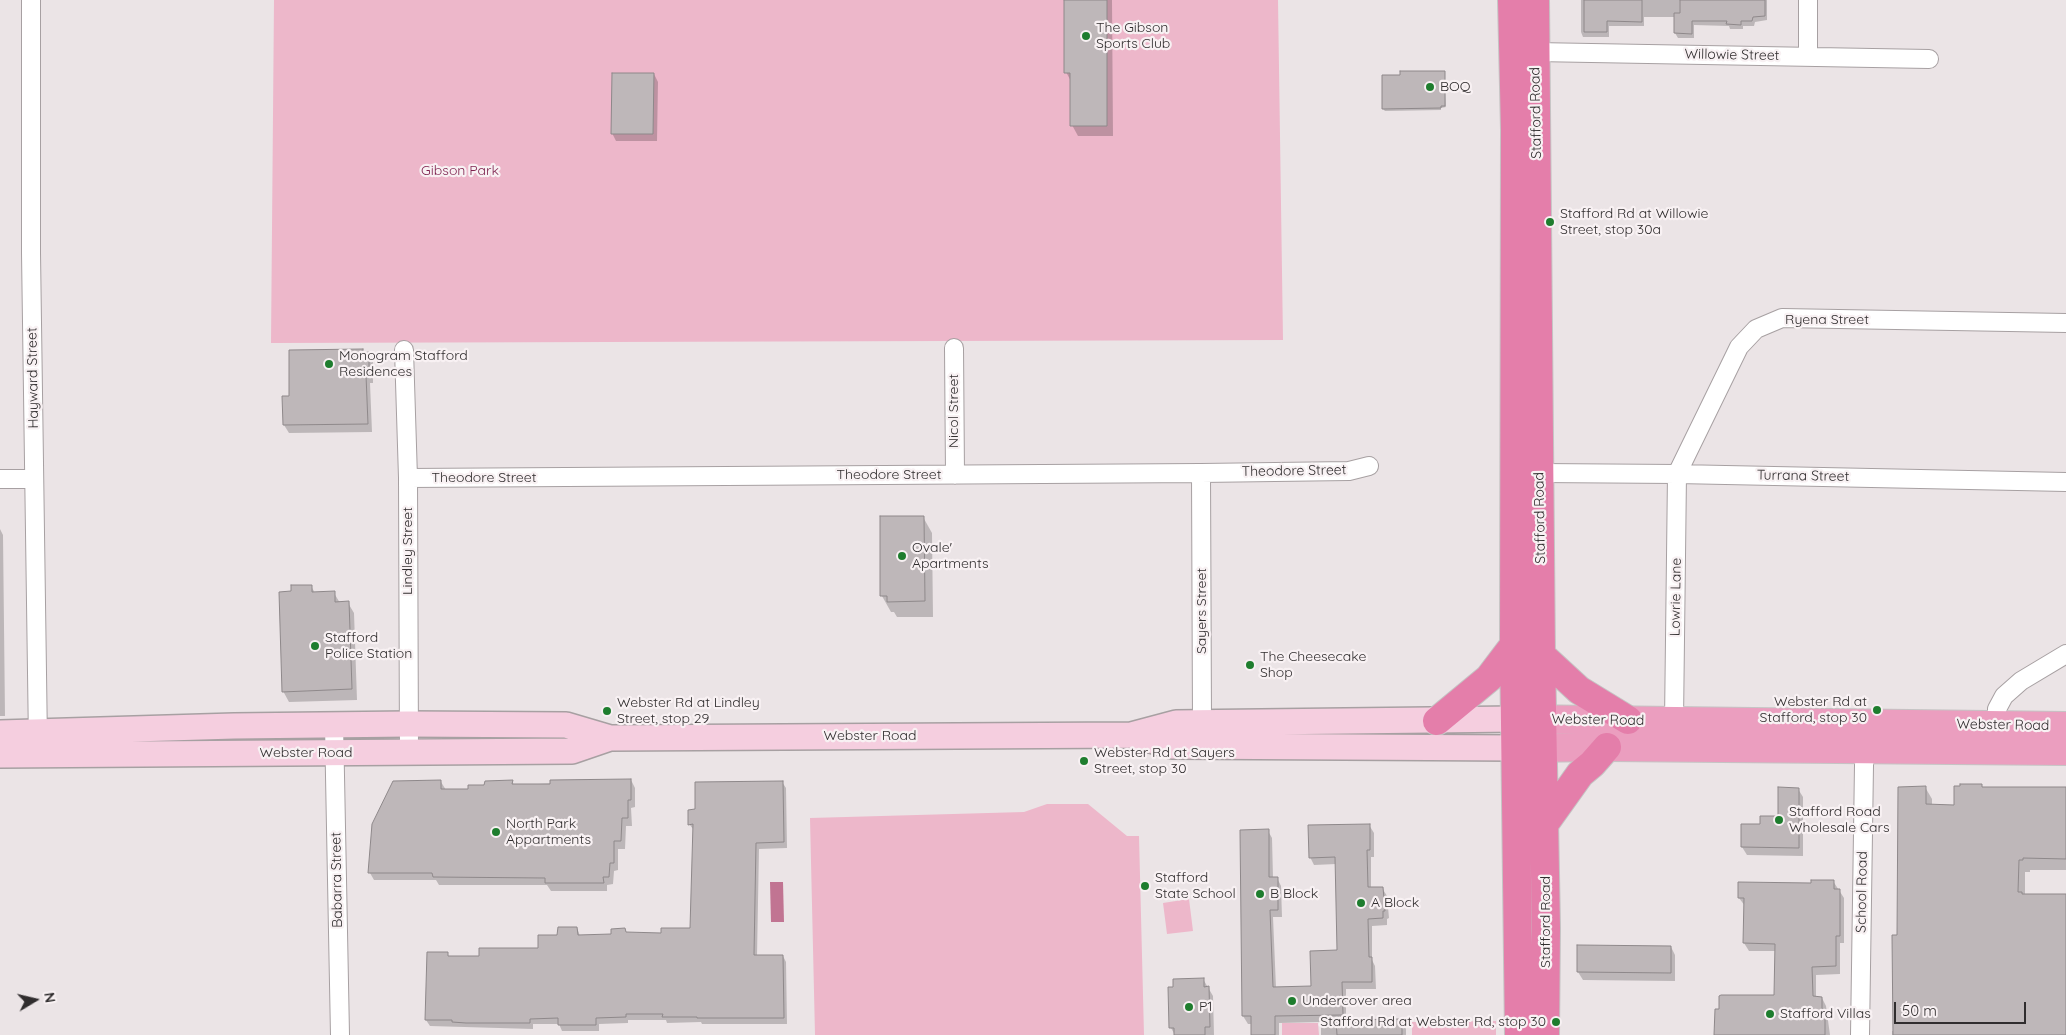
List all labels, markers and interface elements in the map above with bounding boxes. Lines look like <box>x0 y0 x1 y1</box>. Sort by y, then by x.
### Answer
place label: The Gibson Sports Club <box>1096 20 1170 52</box>
marker: The Gibson Sports Club <box>1080 30 1092 42</box>
street label: Willowie Street <box>1684 46 1780 64</box>
street label: Stafford Road <box>1527 67 1545 159</box>
place label: BOQ <box>1440 79 1471 95</box>
marker: BOQ <box>1424 81 1436 93</box>
park label: Gibson Park <box>421 163 499 179</box>
place label: Stafford Rd at Willowie Street, stop 30a <box>1560 206 1708 238</box>
marker: Stafford Rd at Willowie Street, stop 30a <box>1544 216 1556 228</box>
street label: Ryena Street <box>1785 312 1869 328</box>
street label: Hayward Street <box>24 327 42 429</box>
place label: Monogram Stafford Residences <box>339 348 468 381</box>
marker: Monogram Stafford Residences <box>323 358 335 370</box>
street label: Nicol Street <box>946 374 962 448</box>
street label: Theodore Street <box>1241 462 1347 480</box>
street label: Theodore Street <box>837 467 941 483</box>
street label: Turrana Street <box>1757 467 1849 485</box>
street label: Theodore Street <box>432 470 536 486</box>
street label: Stafford Road <box>1531 472 1549 564</box>
street label: Lindley Street <box>400 507 416 595</box>
place label: Ovale' Apartments <box>912 540 989 572</box>
marker: Ovale' Apartments <box>896 550 908 562</box>
street label: Lowrie Lane <box>1667 558 1685 636</box>
street label: Sayers Street <box>1194 568 1210 654</box>
place label: Stafford Police Station <box>325 630 412 662</box>
marker: Stafford Police Station <box>309 640 321 652</box>
place label: The Cheesecake Shop <box>1260 649 1366 682</box>
marker: The Cheesecake Shop <box>1244 659 1256 671</box>
place label: Webster Rd at Stafford, stop 30 <box>1760 694 1867 726</box>
place label: Webster Rd at Lindley Street, stop 29 <box>617 695 760 728</box>
marker: Webster Rd at Stafford, stop 30 <box>1871 704 1883 716</box>
marker: Webster Rd at Lindley Street, stop 29 <box>601 705 613 717</box>
street label: Webster Road <box>1551 711 1645 729</box>
street label: Webster Road <box>1956 716 2050 734</box>
street label: Webster Road <box>824 728 916 744</box>
street label: Webster Road <box>260 745 352 761</box>
place label: Webster Rd at Sayers Street, stop 30 <box>1094 745 1235 778</box>
marker: Webster Rd at Sayers Street, stop 30 <box>1078 755 1090 767</box>
place label: Stafford Road Wholesale Cars <box>1789 804 1889 836</box>
marker: Stafford Road Wholesale Cars <box>1773 814 1785 826</box>
place label: North Park Appartments <box>506 816 591 849</box>
marker: North Park Appartments <box>490 826 502 838</box>
street label: Babarra Street <box>328 832 346 928</box>
street label: School Road <box>1853 851 1871 933</box>
place label: Stafford State School <box>1155 870 1236 902</box>
street label: Stafford Road <box>1538 876 1554 968</box>
marker: Stafford State School <box>1139 880 1151 892</box>
place label: B Block <box>1270 886 1318 902</box>
marker: B Block <box>1254 888 1266 900</box>
place label: A Block <box>1371 895 1419 911</box>
marker: A Block <box>1355 897 1367 909</box>
north arrow <box>10 975 60 1025</box>
text: N <box>40 991 60 1004</box>
scale bar <box>1896 992 2028 1024</box>
place label: Undercover area <box>1302 993 1412 1009</box>
marker: Undercover area <box>1286 995 1298 1007</box>
place label: P1 <box>1199 999 1213 1015</box>
marker: P1 <box>1183 1001 1195 1013</box>
text: 50 m <box>1902 1001 1937 1020</box>
place label: Stafford Villas <box>1780 1006 1871 1022</box>
marker: Stafford Villas <box>1764 1008 1776 1020</box>
place label: Stafford Rd at Webster Rd, stop 30 <box>1320 1014 1546 1030</box>
marker: Stafford Rd at Webster Rd, stop 30 <box>1550 1016 1562 1028</box>

